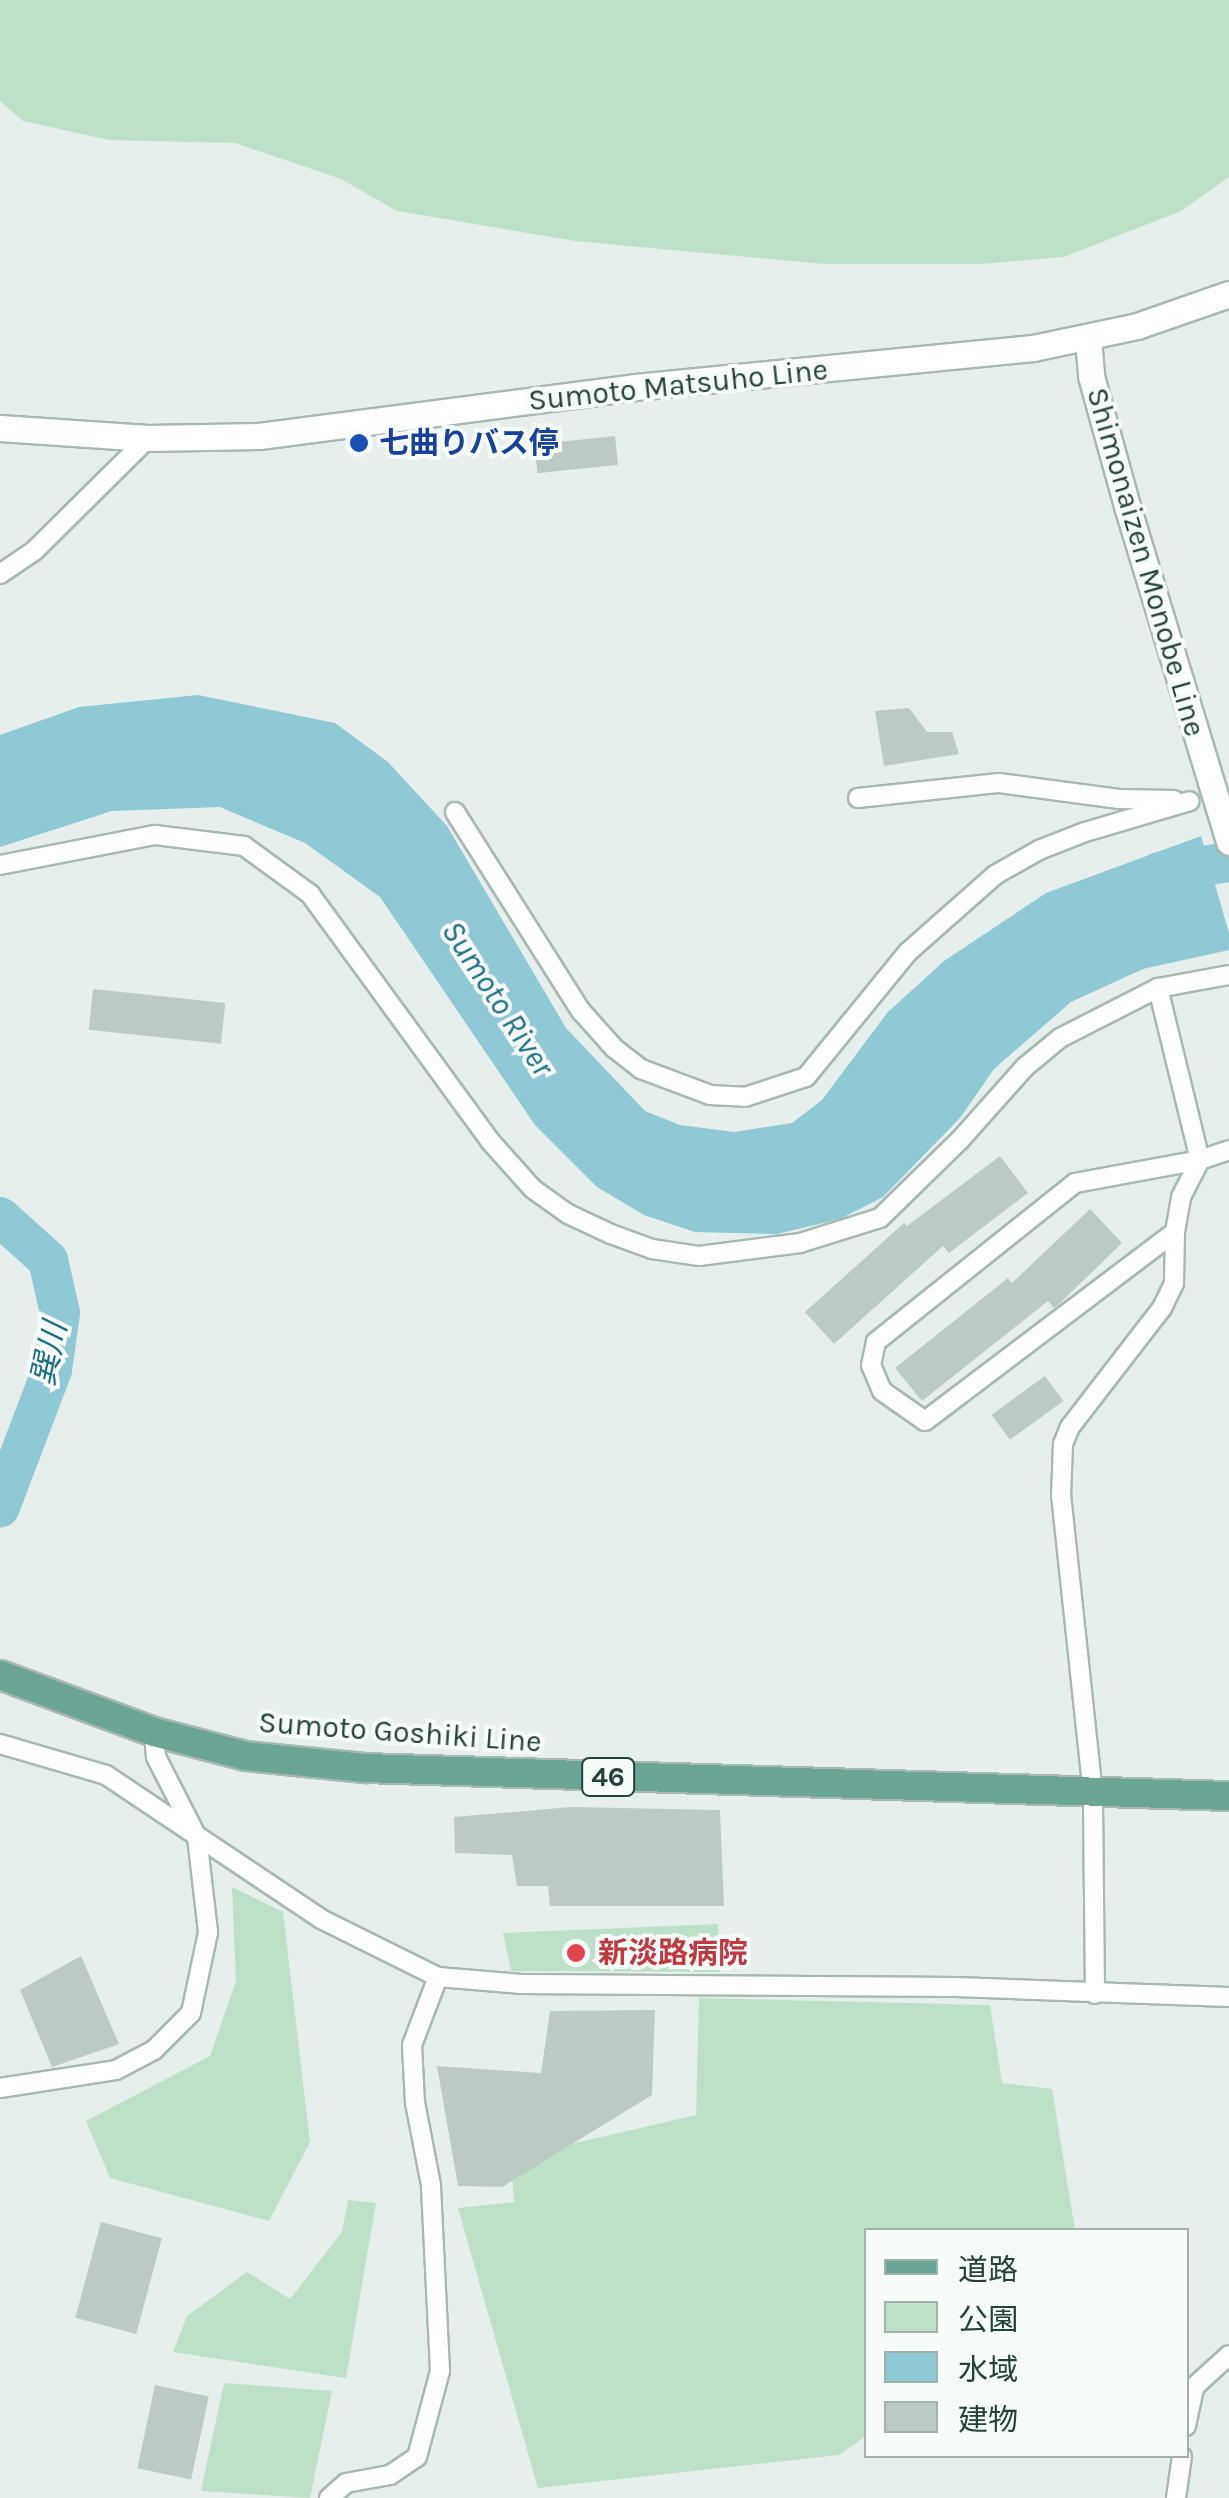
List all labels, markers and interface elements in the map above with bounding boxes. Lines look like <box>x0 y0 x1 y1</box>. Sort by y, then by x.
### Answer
street label: Sumoto Matsuho Line <box>527 351 829 419</box>
street label: Shimonaizen Monobe Line <box>1079 383 1213 741</box>
place label: 七曲りバス停 <box>379 425 559 461</box>
marker: 七曲りバス停 <box>348 432 370 454</box>
water label: Sumoto River <box>433 914 561 1084</box>
water label: 巽川 <box>25 1319 75 1389</box>
street label: Sumoto Goshiki Line <box>257 1704 543 1760</box>
road number: 46 <box>580 1754 636 1800</box>
place label: 新淡路病院 <box>598 1935 748 1971</box>
marker: 新淡路病院 <box>563 1940 589 1966</box>
legend <box>864 2228 1189 2458</box>
text: 道路 <box>958 2252 1018 2288</box>
text: 公園 <box>958 2302 1018 2338</box>
text: 水域 <box>958 2352 1018 2388</box>
text: 建物 <box>958 2402 1018 2438</box>

